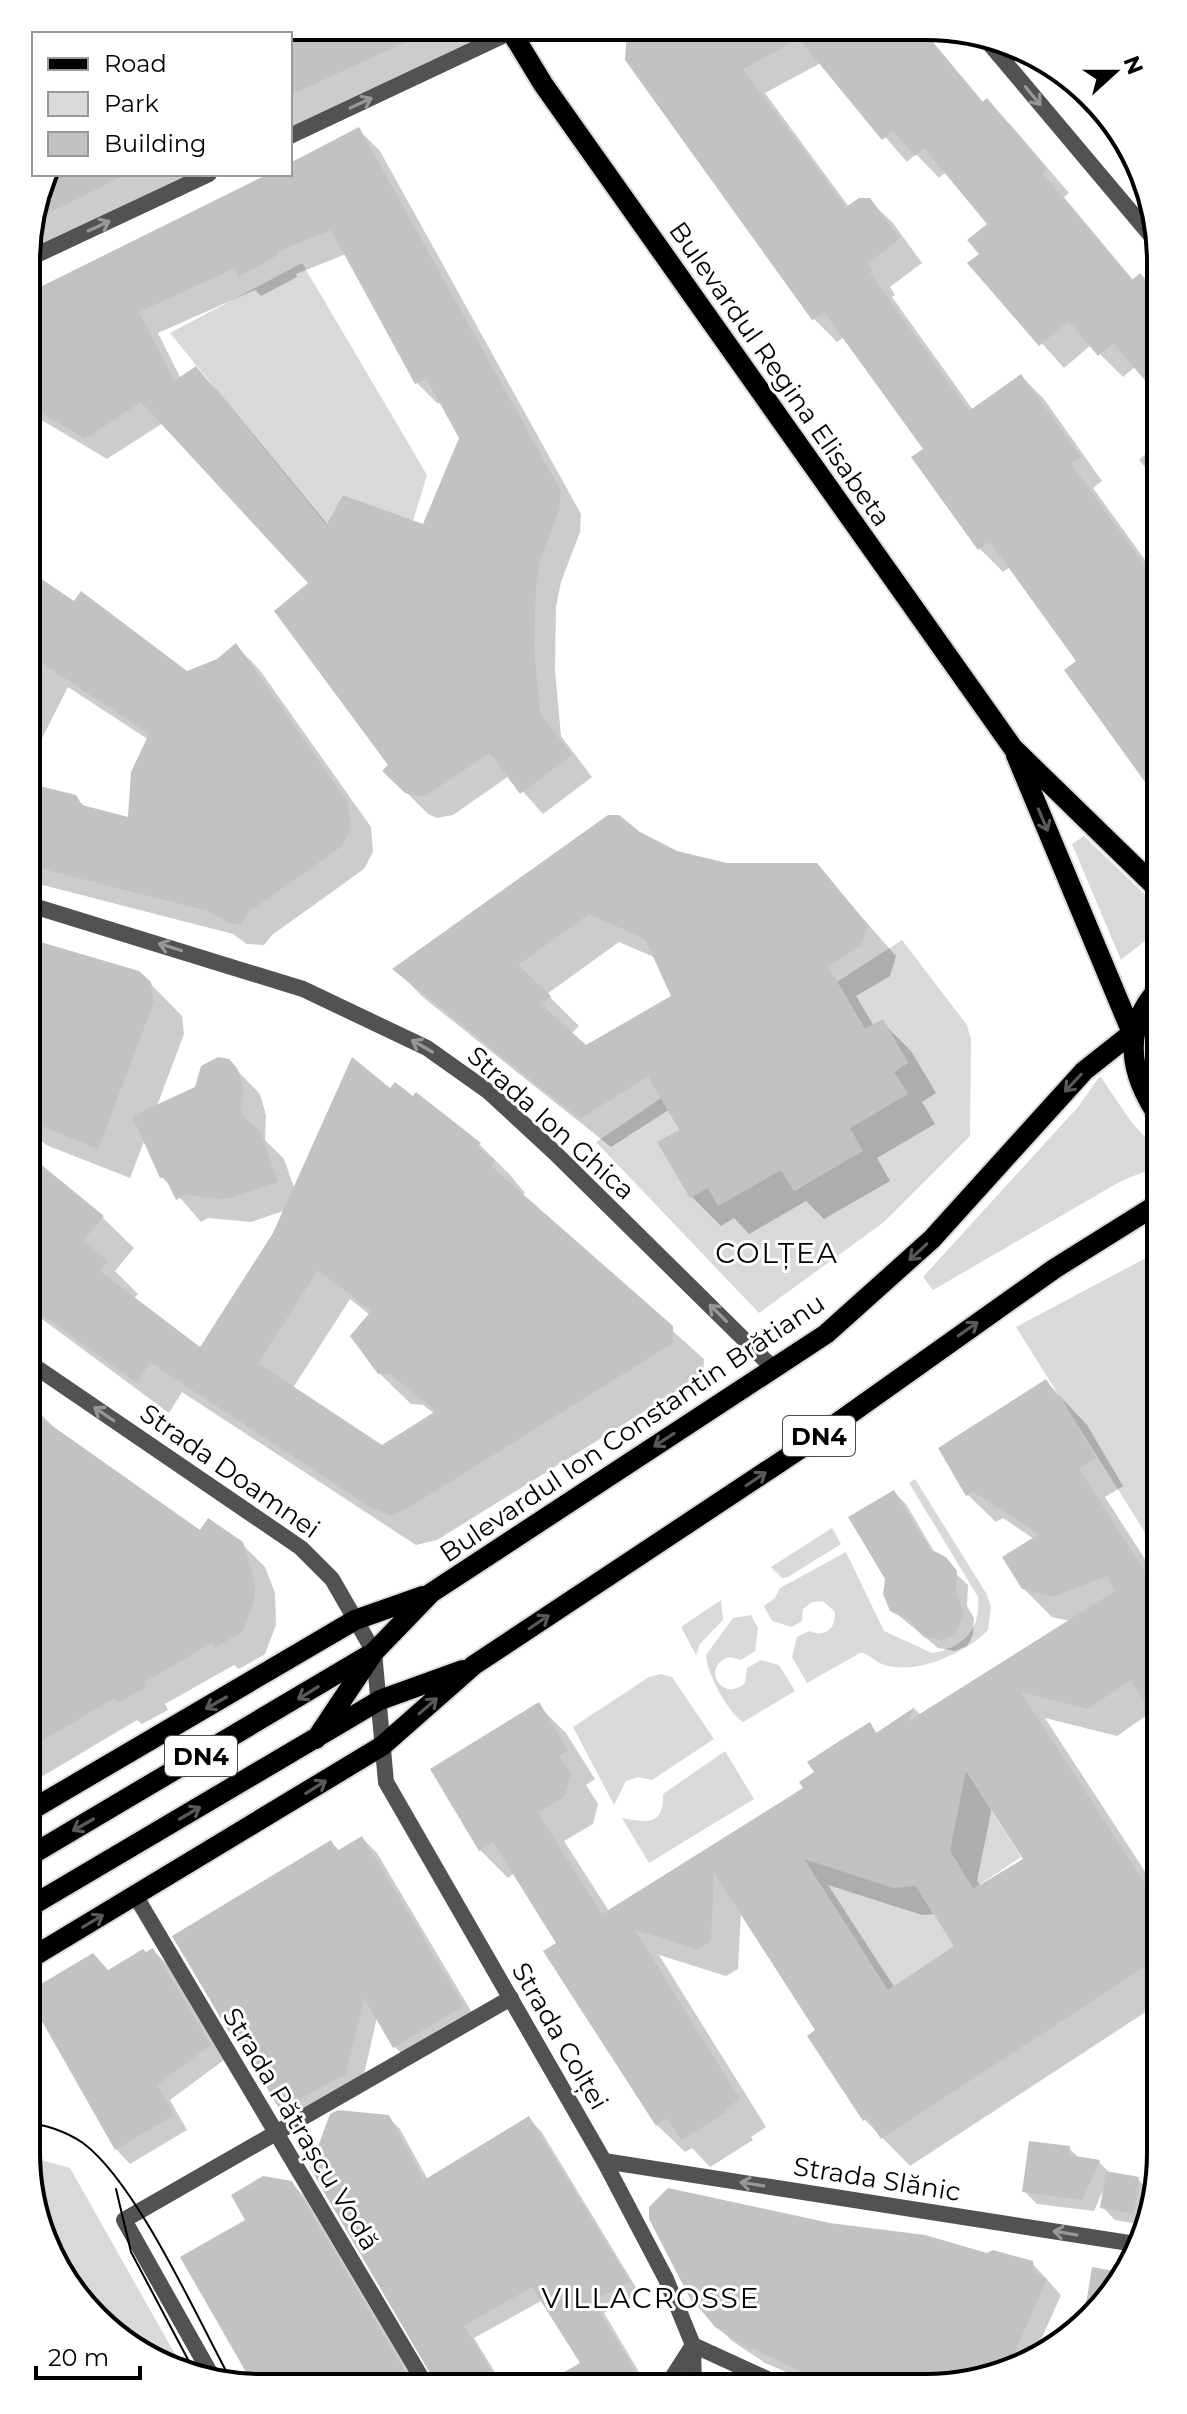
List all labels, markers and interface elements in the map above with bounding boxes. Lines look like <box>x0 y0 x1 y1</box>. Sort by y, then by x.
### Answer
legend <box>32 32 292 176</box>
north arrow <box>1075 32 1155 112</box>
text: Road <box>104 49 167 78</box>
text: N <box>1117 52 1149 78</box>
one-way arrow <box>1024 85 1042 106</box>
text: Park <box>104 89 159 118</box>
one-way arrow <box>348 95 372 110</box>
text: Building <box>104 129 207 158</box>
street label: Bulevardul Regina Elisabeta <box>662 215 898 533</box>
one-way arrow <box>86 218 110 233</box>
one-way arrow <box>1037 807 1051 832</box>
one-way arrow <box>158 939 183 954</box>
one-way arrow <box>410 1038 434 1053</box>
street label: Strada Ion Ghica <box>461 1039 641 1207</box>
one-way arrow <box>1064 1073 1082 1093</box>
district label: COLȚEA <box>715 1236 839 1270</box>
one-way arrow <box>908 1243 928 1261</box>
street label: Bulevardul Ion Constantin Brătianu <box>433 1287 831 1569</box>
one-way arrow <box>708 1303 727 1323</box>
one-way arrow <box>957 1321 979 1337</box>
street label: Strada Doamnei <box>134 1397 326 1545</box>
one-way arrow <box>93 1405 115 1422</box>
road number: DN4 <box>783 1416 855 1456</box>
one-way arrow <box>653 1432 676 1448</box>
one-way arrow <box>744 1471 766 1487</box>
one-way arrow <box>527 1614 550 1630</box>
one-way arrow <box>297 1685 319 1702</box>
one-way arrow <box>205 1695 228 1711</box>
one-way arrow <box>417 1697 438 1715</box>
road number: DN4 <box>165 1736 237 1776</box>
one-way arrow <box>304 1779 327 1795</box>
one-way arrow <box>178 1805 201 1821</box>
one-way arrow <box>72 1817 95 1833</box>
one-way arrow <box>81 1913 104 1929</box>
street label: Strada Colței <box>505 1957 615 2115</box>
street label: Strada Pătrașcu Vodă <box>216 2002 386 2256</box>
street label: Strada Slănic <box>791 2150 963 2208</box>
one-way arrow <box>740 2175 766 2190</box>
one-way arrow <box>1052 2224 1078 2239</box>
district label: VILLACROSSE <box>541 2281 761 2315</box>
scale bar <box>36 2330 140 2380</box>
text: 20 m <box>48 2343 109 2372</box>

